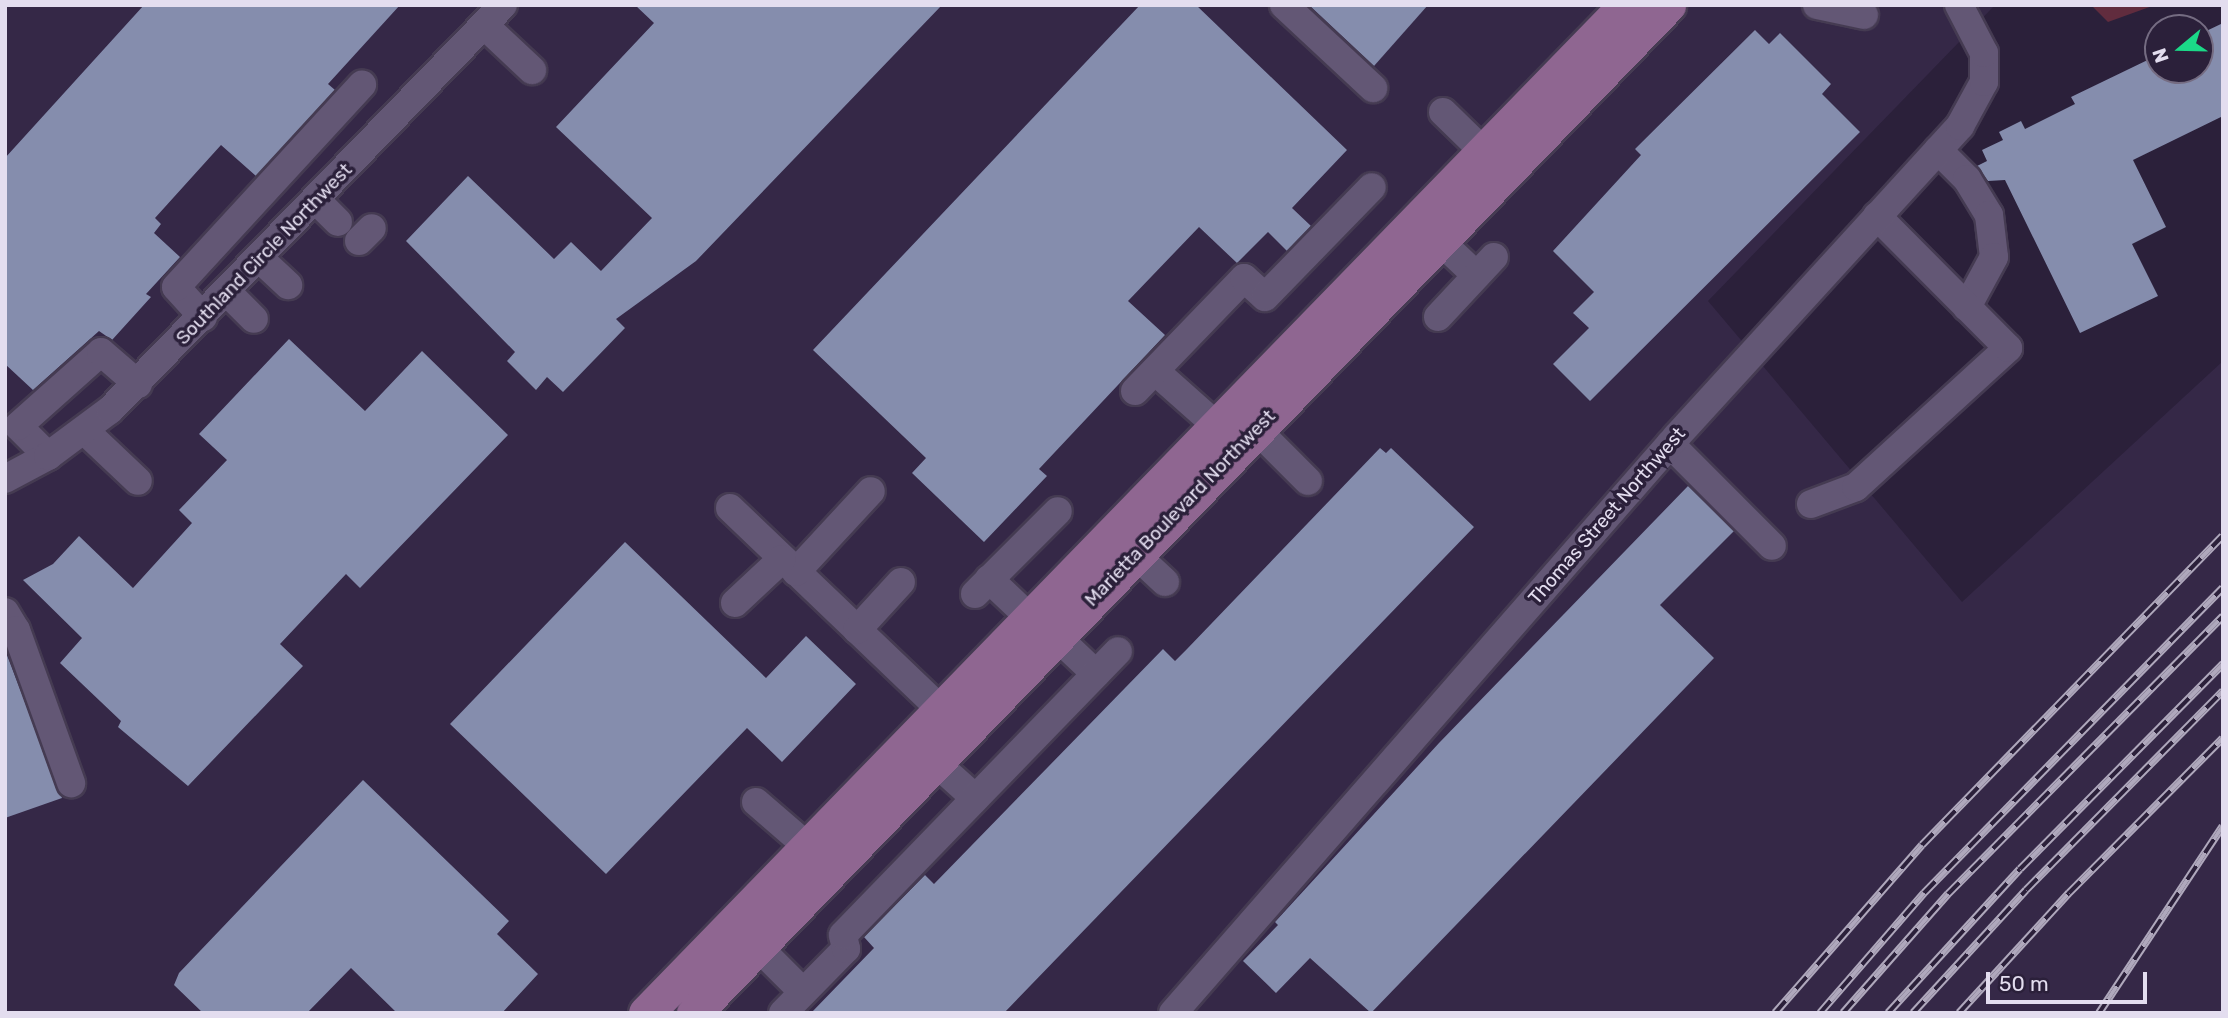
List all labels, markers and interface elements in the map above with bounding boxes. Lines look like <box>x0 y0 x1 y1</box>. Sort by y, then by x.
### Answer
north arrow <box>2144 14 2214 84</box>
text: N <box>2147 45 2174 66</box>
street label: Southland Circle Northwest <box>171 159 357 349</box>
street label: Marietta Boulevard Northwest <box>1080 405 1280 611</box>
street label: Thomas Street Northwest <box>1524 423 1690 609</box>
scale bar <box>1990 958 2151 1002</box>
text: 50 m <box>1999 971 2049 996</box>

